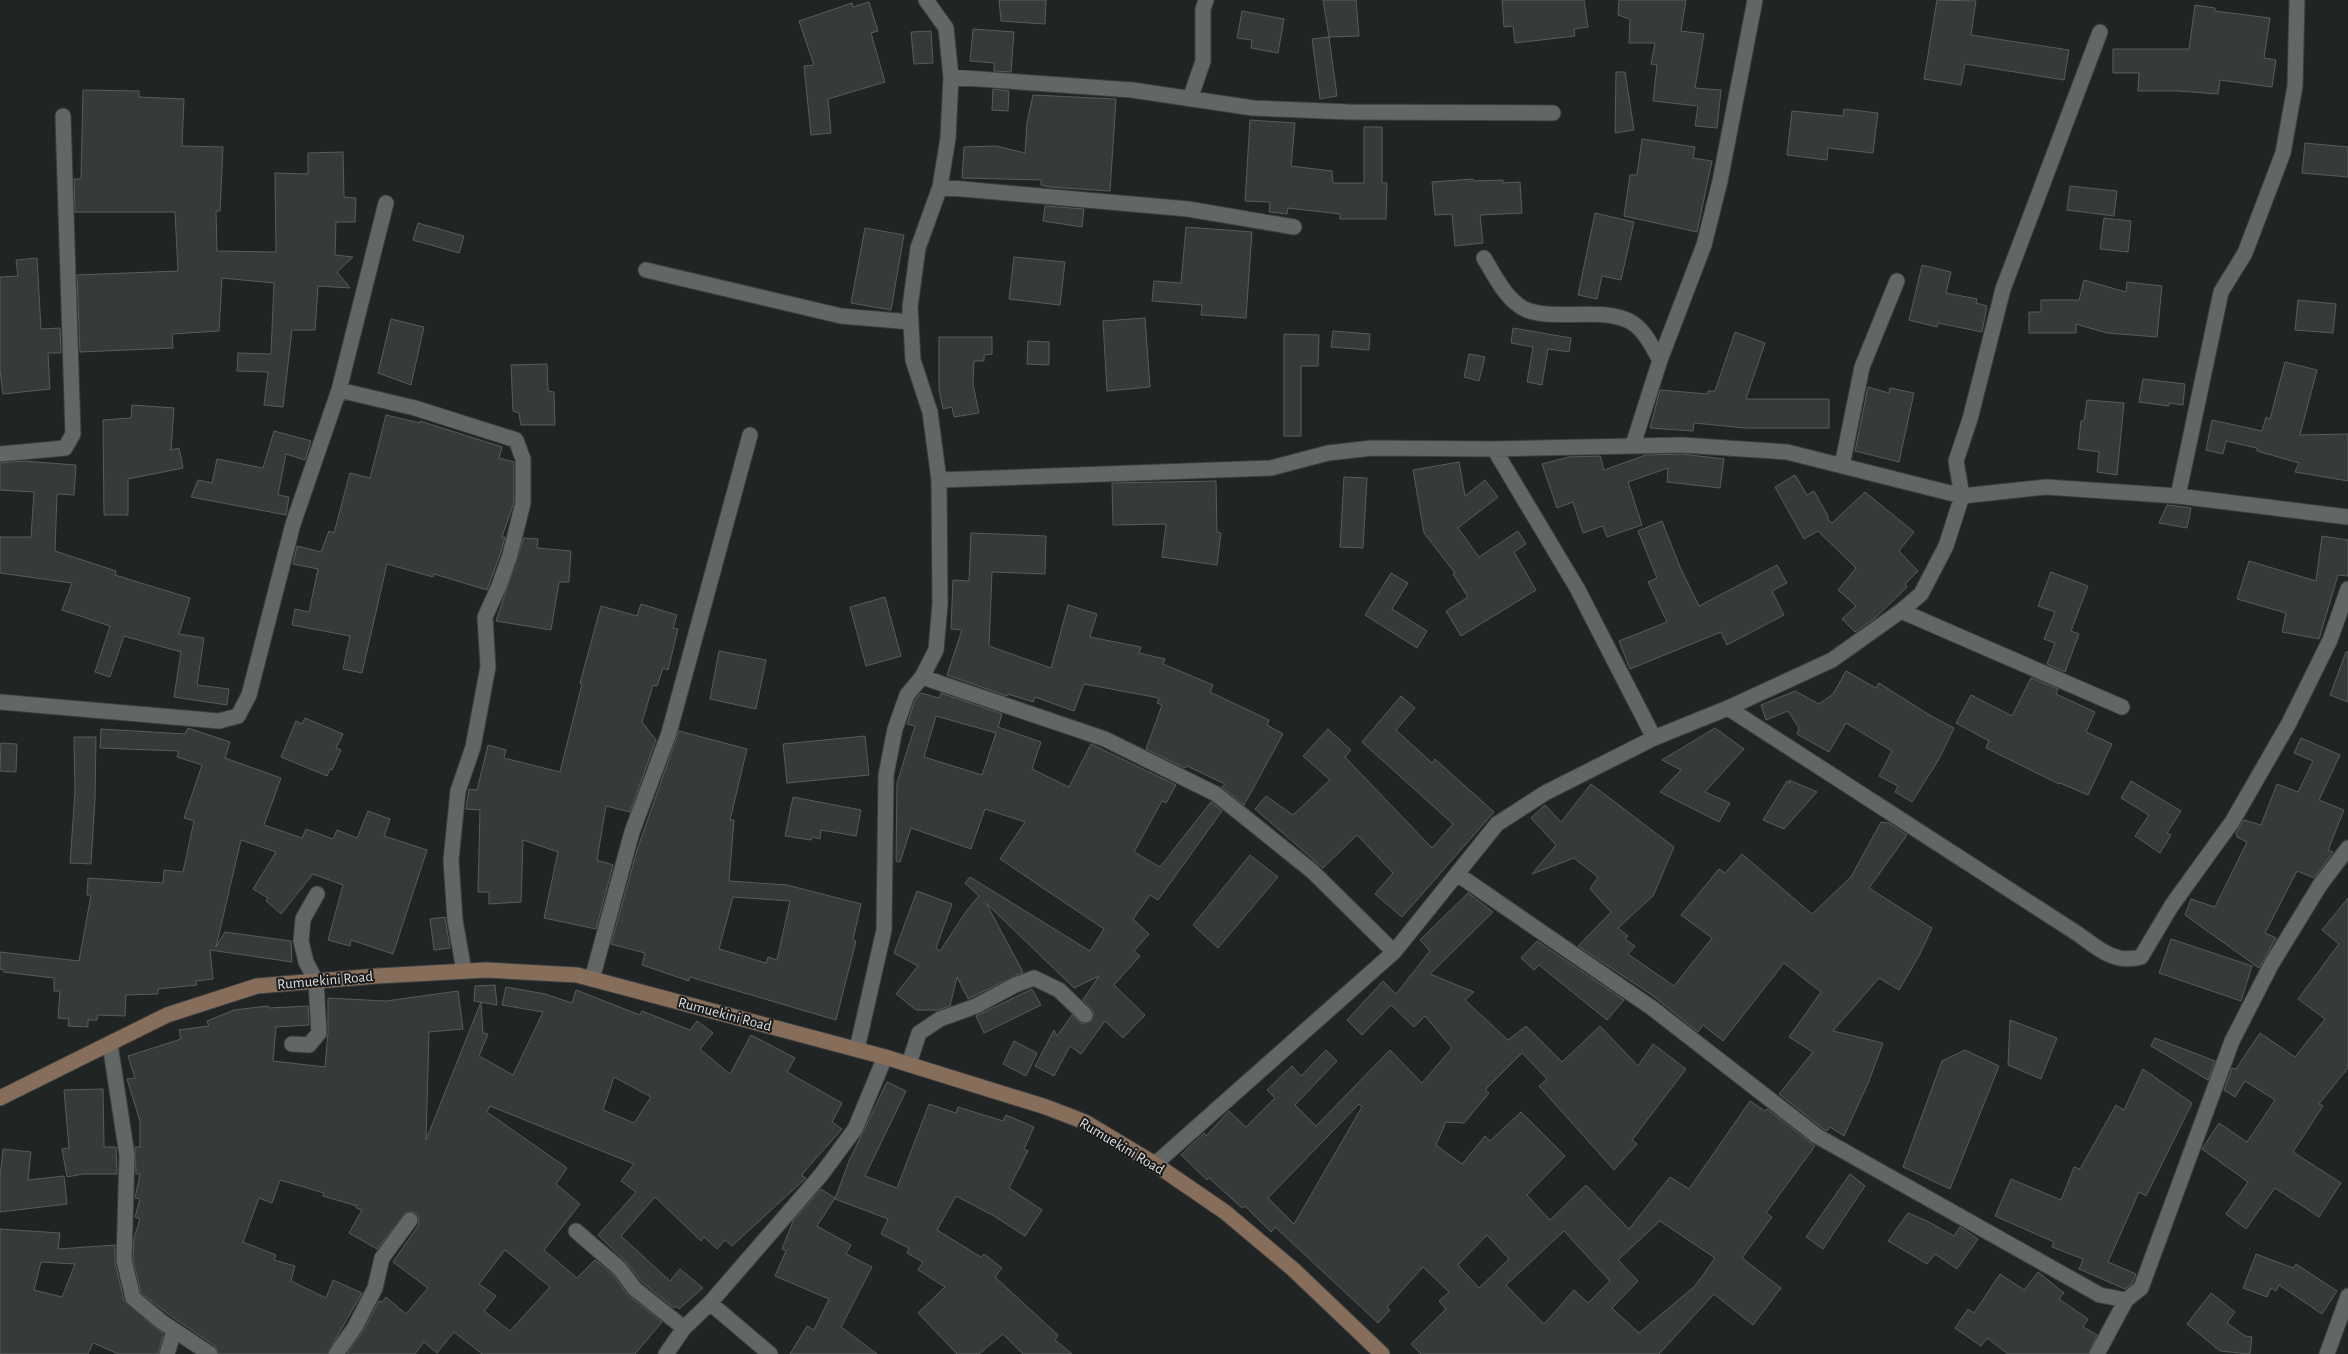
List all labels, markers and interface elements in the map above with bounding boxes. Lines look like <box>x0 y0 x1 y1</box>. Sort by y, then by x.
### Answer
street label: Rumuekini Road <box>276 969 374 992</box>
street label: Rumuekini Road <box>676 995 774 1034</box>
street label: Rumuekini Road <box>1077 1115 1167 1178</box>

